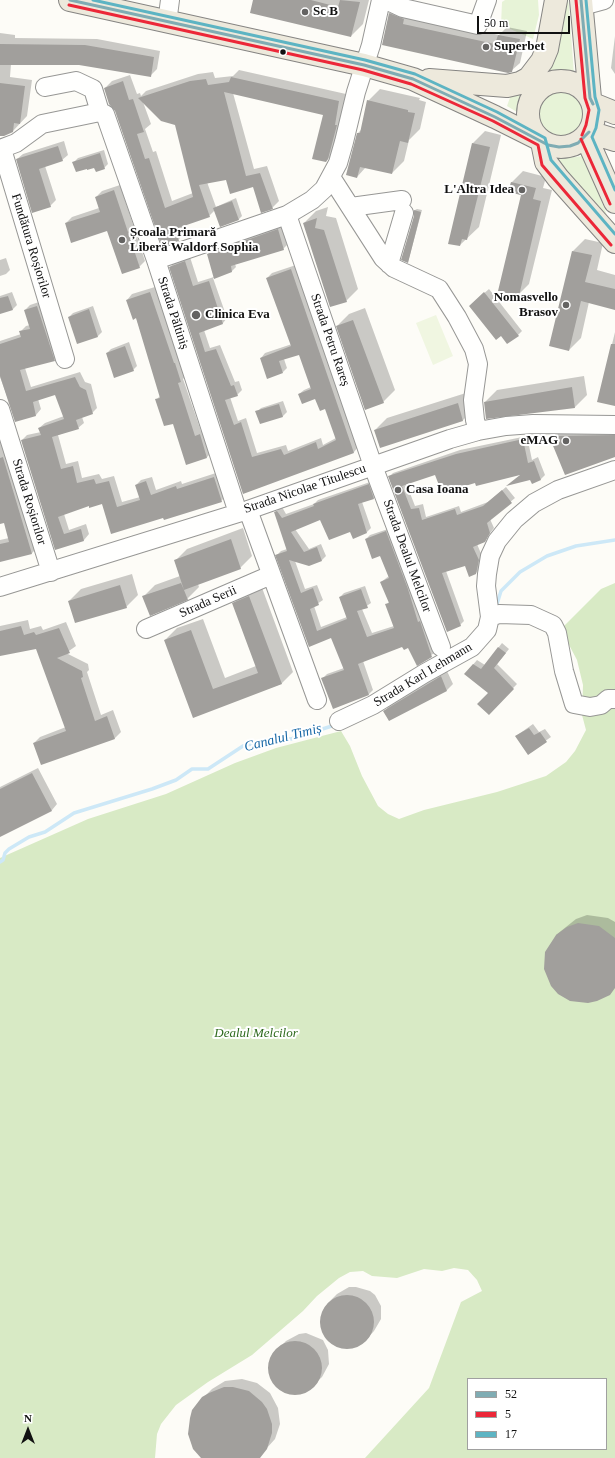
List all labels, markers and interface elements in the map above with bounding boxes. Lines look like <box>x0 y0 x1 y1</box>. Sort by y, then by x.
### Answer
place label: Sc B <box>313 4 338 20</box>
marker: Sc B <box>300 7 310 17</box>
scale bar <box>479 8 572 34</box>
text: 50 m <box>484 16 508 30</box>
place label: Superbet <box>494 39 545 55</box>
marker: Superbet <box>481 42 491 52</box>
unlabelled marker <box>278 47 288 57</box>
place label: L'Altra Idea <box>444 182 514 198</box>
marker: L'Altra Idea <box>517 185 527 195</box>
street label: Fundătura Roșiorilor <box>8 192 54 300</box>
place label: Școala Primară Liberă Waldorf Sophia <box>130 225 259 256</box>
marker: Școala Primară Liberă Waldorf Sophia <box>117 235 127 245</box>
street label: Strada Păltiniș <box>154 275 192 351</box>
place label: Nomasvello Brasov <box>494 290 558 321</box>
street label: Strada Petru Rareș <box>307 292 353 388</box>
marker: Nomasvello Brasov <box>561 300 571 310</box>
place label: Clinica Eva <box>205 307 270 323</box>
marker: Clinica Eva <box>190 309 202 321</box>
place label: eMAG <box>520 433 558 449</box>
marker: eMAG <box>561 436 571 446</box>
street label: Strada Roșiorilor <box>9 457 49 547</box>
street label: Strada Nicolae Titulescu <box>242 461 368 517</box>
place label: Casa Ioana <box>406 482 468 498</box>
marker: Casa Ioana <box>393 485 403 495</box>
street label: Strada Dealul Melcilor <box>379 497 435 615</box>
street label: Strada Serii <box>177 582 239 622</box>
street label: Strada Karl Lehmann <box>371 639 475 711</box>
water label: Canalul Timiș <box>243 720 323 756</box>
park label: Dealul Melcilor <box>214 1026 298 1042</box>
legend <box>467 1378 607 1450</box>
text: 52 <box>505 1387 517 1401</box>
text: 5 <box>505 1407 511 1421</box>
north arrow <box>8 1410 48 1450</box>
text: N <box>24 1412 32 1424</box>
text: 17 <box>505 1427 517 1441</box>

